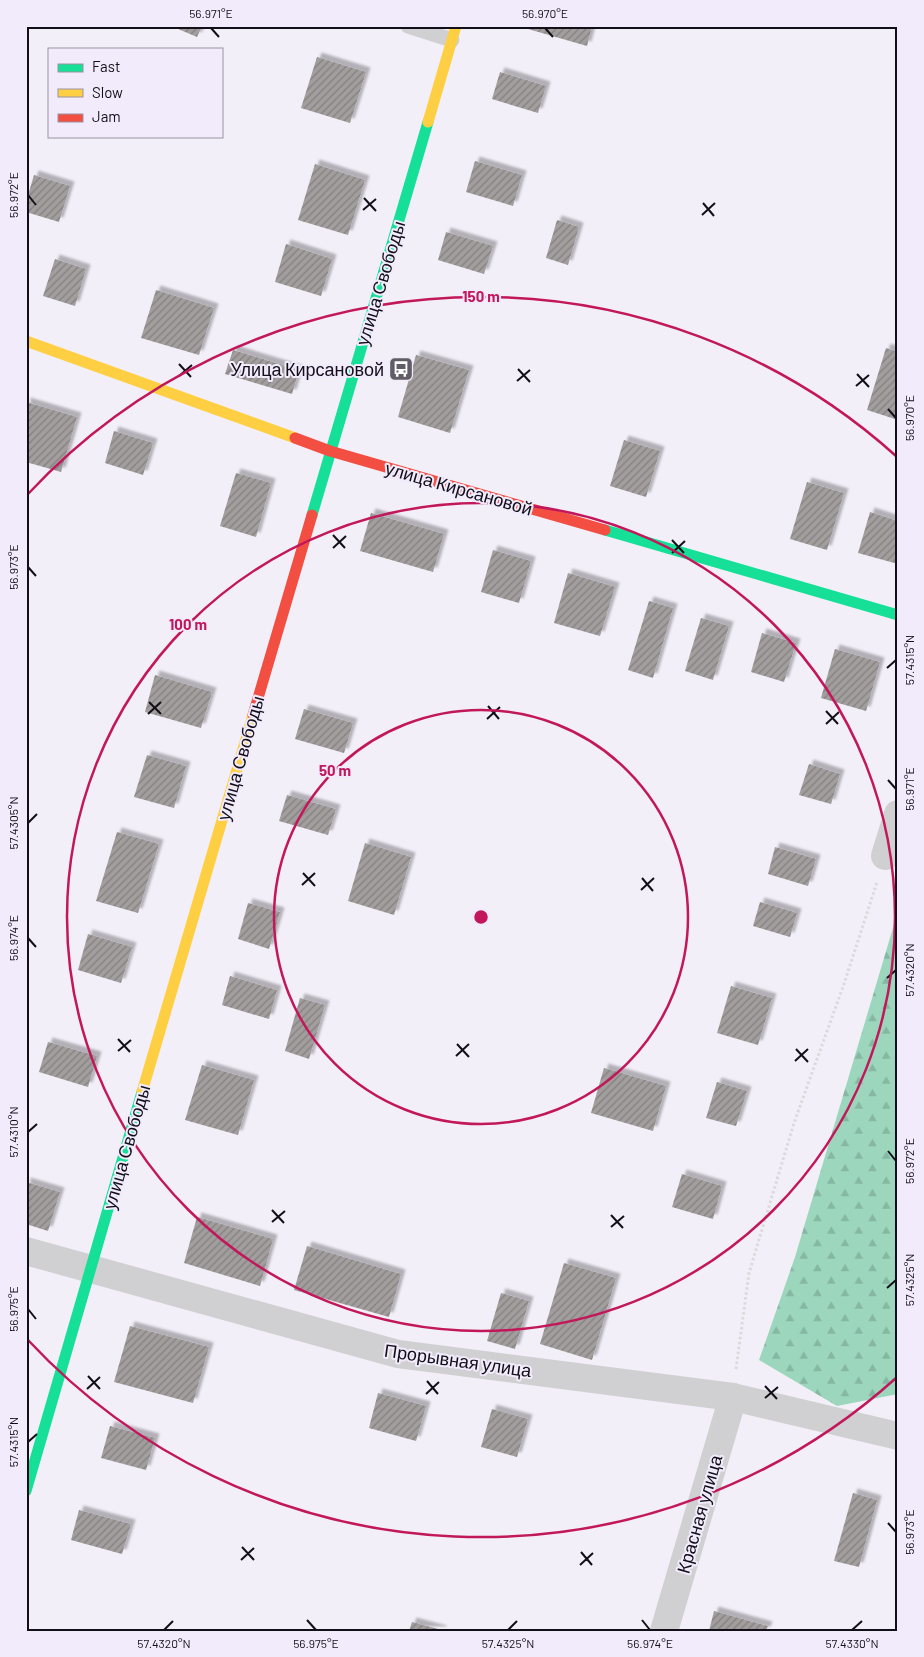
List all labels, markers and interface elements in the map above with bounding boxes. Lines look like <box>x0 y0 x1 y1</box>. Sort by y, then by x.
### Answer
text: 56.971°E <box>189 6 233 20</box>
text: 56.970°E <box>522 6 568 20</box>
legend <box>48 48 222 138</box>
text: Fast <box>92 57 120 75</box>
text: Slow <box>92 83 123 101</box>
text: Jam <box>92 107 121 125</box>
text: 56.972°E <box>6 172 20 218</box>
street label: улица Свободы <box>351 218 409 348</box>
text: 150 m <box>462 287 500 305</box>
bus stop icon: Улица Кирсановой <box>388 356 414 382</box>
place label: Улица Кирсановой <box>230 358 384 380</box>
text: 56.970°E <box>902 395 916 441</box>
street label: улица Кирсановой <box>383 456 535 520</box>
text: 56.973°E <box>6 544 20 590</box>
text: 100 m <box>169 615 207 633</box>
text: 57.4315°N <box>902 635 916 685</box>
street label: улица Свободы <box>212 693 268 823</box>
text: 50 m <box>319 761 351 779</box>
text: 56.971°E <box>902 767 916 811</box>
text: 57.4305°N <box>6 796 20 850</box>
centre of rings <box>472 908 490 926</box>
text: 56.974°E <box>6 915 20 961</box>
text: 57.4320°N <box>902 943 916 997</box>
street label: улица Свободы <box>98 1082 154 1212</box>
text: 57.4310°N <box>6 1106 20 1158</box>
text: 56.972°E <box>902 1138 916 1184</box>
text: 57.4325°N <box>902 1254 916 1306</box>
text: 56.975°E <box>6 1286 20 1332</box>
street label: Прорывная улица <box>383 1339 534 1381</box>
text: 57.4315°N <box>6 1417 20 1467</box>
street label: Красная улица <box>672 1451 727 1576</box>
text: 56.973°E <box>902 1509 916 1555</box>
text: 57.4320°N <box>137 1636 191 1650</box>
text: 56.975°E <box>293 1636 339 1650</box>
text: 57.4325°N <box>482 1636 534 1650</box>
text: 56.974°E <box>627 1636 673 1650</box>
text: 57.4330°N <box>825 1636 879 1650</box>

